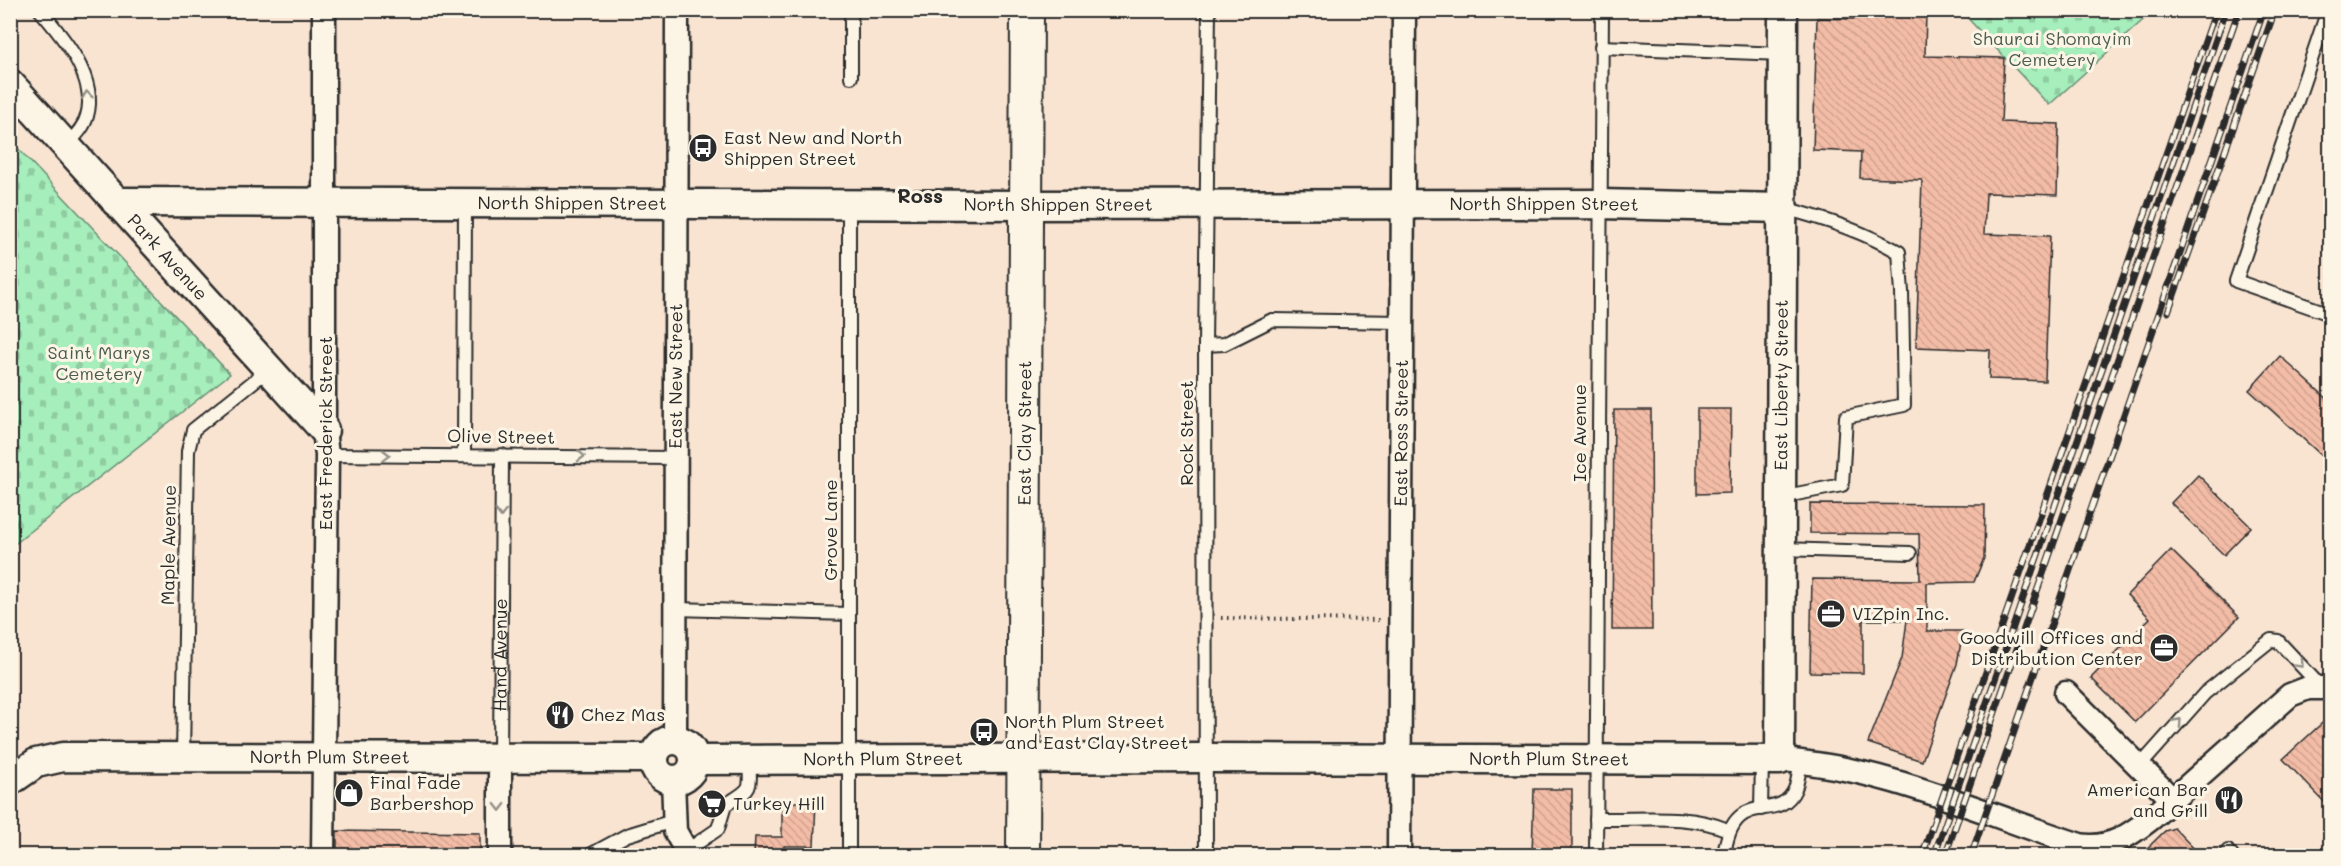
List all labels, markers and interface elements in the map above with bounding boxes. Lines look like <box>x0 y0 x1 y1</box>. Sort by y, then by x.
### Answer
park label: Shaurai Shomayim Cemetery <box>1973 26 2131 71</box>
one-way arrow <box>81 90 93 100</box>
place label: East New and North Shippen Street <box>724 125 902 170</box>
bus stop icon: East New and North Shippen Street <box>687 132 719 164</box>
district label: Ross <box>897 182 943 208</box>
street label: North Shippen Street <box>477 190 667 215</box>
street label: North Shippen Street <box>1449 191 1639 216</box>
street label: North Shippen Street <box>963 192 1153 216</box>
street label: Park Avenue <box>123 208 213 305</box>
street label: East Liberty Street <box>1768 299 1793 471</box>
street label: East New Street <box>663 303 687 449</box>
street label: East Frederick Street <box>313 336 337 530</box>
park label: Saint Marys Cemetery <box>47 340 151 385</box>
street label: East Clay Street <box>1012 360 1036 506</box>
street label: East Ross Street <box>1388 360 1413 506</box>
street label: Rock Street <box>1174 380 1198 486</box>
street label: Ice Avenue <box>1567 384 1591 482</box>
street label: Olive Street <box>447 423 555 449</box>
one-way arrow <box>381 449 390 461</box>
one-way arrow <box>576 450 585 463</box>
street label: Grove Lane <box>818 479 842 581</box>
street label: Maple Avenue <box>155 485 181 605</box>
one-way arrow <box>495 509 507 518</box>
street label: Hand Avenue <box>487 598 512 712</box>
office icon: VIZpin Inc. <box>1815 598 1847 630</box>
place label: VIZpin Inc. <box>1852 601 1950 625</box>
place label: Goodwill Offices and Distribution Center <box>1960 625 2143 670</box>
office icon: Goodwill Offices and Distribution Center <box>2148 632 2180 664</box>
one-way arrow <box>2293 657 2304 668</box>
restaurant icon: Chez Mas <box>544 699 576 731</box>
place label: Chez Mas <box>581 702 665 726</box>
place label: North Plum Street and East Clay Street <box>1005 709 1188 754</box>
bus stop icon: North Plum Street and East Clay Street <box>968 716 1000 748</box>
one-way arrow <box>2171 719 2182 729</box>
street label: North Plum Street <box>250 744 410 769</box>
street label: North Plum Street <box>803 746 963 771</box>
street label: North Plum Street <box>1469 746 1629 770</box>
place label: Final Fade Barbershop <box>370 770 474 815</box>
shop icon: Final Fade Barbershop <box>333 777 365 809</box>
place label: American Bar and Grill <box>2087 777 2208 822</box>
restaurant icon: American Bar and Grill <box>2213 784 2245 816</box>
supermarket icon: Turkey Hill <box>696 788 728 820</box>
place label: Turkey Hill <box>733 791 825 815</box>
one-way arrow <box>494 803 506 812</box>

